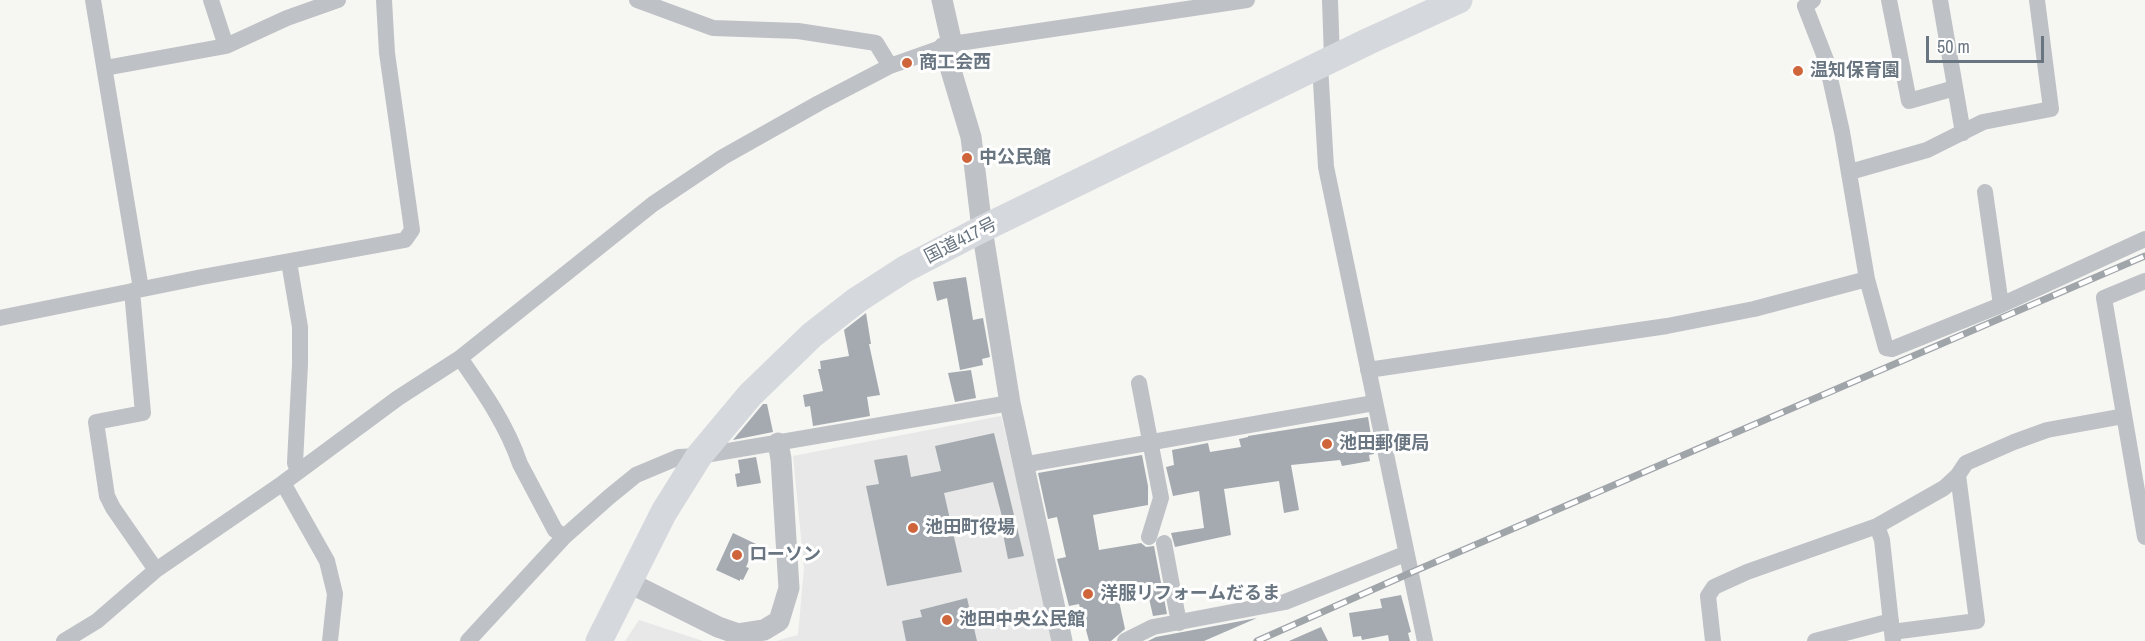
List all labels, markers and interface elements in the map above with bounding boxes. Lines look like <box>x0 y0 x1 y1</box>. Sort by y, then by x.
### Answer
scale bar <box>1929 24 2048 62</box>
text: 50 m <box>1937 34 1970 59</box>
place label: 商工会西 <box>919 52 991 74</box>
marker: 商工会西 <box>900 56 914 70</box>
place label: 温知保育園 <box>1810 60 1900 82</box>
marker: 温知保育園 <box>1791 64 1805 78</box>
place label: 中公民館 <box>979 147 1051 169</box>
marker: 中公民館 <box>960 151 974 165</box>
street label: 国道417号 <box>921 214 1001 268</box>
place label: 池田郵便局 <box>1339 433 1429 455</box>
marker: 池田郵便局 <box>1320 437 1334 451</box>
place label: 池田町役場 <box>925 517 1015 539</box>
marker: 池田町役場 <box>906 521 920 535</box>
place label: ローソン <box>749 544 821 566</box>
marker: ローソン <box>730 548 744 562</box>
place label: 洋服リフォームだるま <box>1100 583 1280 605</box>
marker: 洋服リフォームだるま <box>1081 587 1095 601</box>
place label: 池田中央公民館 <box>959 609 1085 631</box>
marker: 池田中央公民館 <box>940 613 954 627</box>

